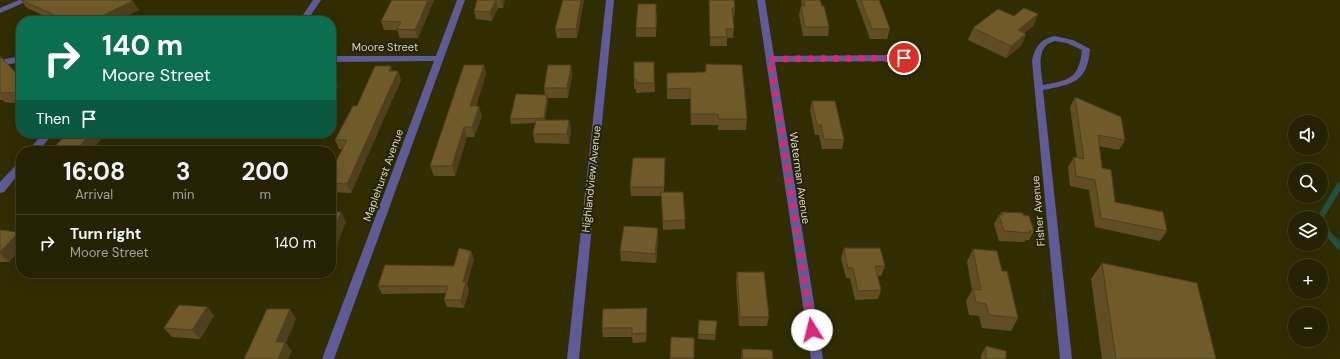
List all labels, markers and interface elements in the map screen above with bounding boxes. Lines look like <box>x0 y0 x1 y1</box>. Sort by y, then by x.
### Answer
text: 140 m <box>102 27 183 64</box>
icon: right <box>36 32 88 84</box>
street label: Moore Street <box>352 40 418 54</box>
pin <box>887 41 921 75</box>
icon: arrive <box>893 47 915 69</box>
text: Moore Street <box>102 63 211 87</box>
icon: arrive <box>78 108 100 130</box>
text: Then <box>36 109 70 129</box>
map controls <box>1288 115 1328 347</box>
button: sound <box>1288 115 1328 155</box>
street label: Highlandview Avenue <box>578 125 604 233</box>
street label: Maplehurst Avenue <box>360 127 406 223</box>
street label: Waterman Avenue <box>787 131 813 225</box>
text: 16:08 <box>63 156 125 187</box>
text: 3 <box>176 156 191 187</box>
text: 200 <box>241 156 289 187</box>
button: search <box>1288 163 1328 203</box>
street label: Fisher Avenue <box>1028 175 1048 247</box>
text: Arrival <box>75 186 113 203</box>
text: min <box>172 186 194 203</box>
text: m <box>259 186 271 203</box>
button: layers <box>1288 211 1328 251</box>
text: Turn right <box>70 224 141 244</box>
icon: right <box>36 232 58 254</box>
text: 140 m <box>275 233 316 253</box>
text: Moore Street <box>70 244 149 261</box>
button: + <box>1288 259 1328 299</box>
button: − <box>1288 307 1328 347</box>
position arrow <box>791 309 833 351</box>

